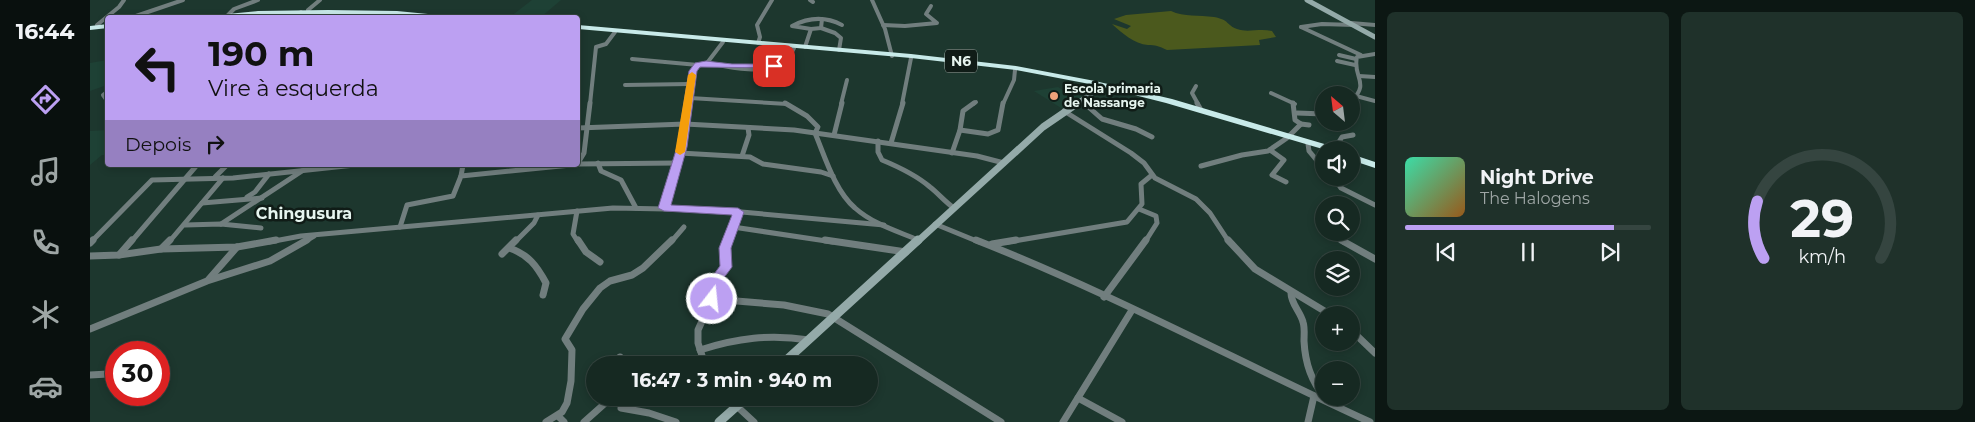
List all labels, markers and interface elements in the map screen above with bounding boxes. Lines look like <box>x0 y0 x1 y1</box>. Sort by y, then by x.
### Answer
text: 16:44 <box>16 18 74 45</box>
text: 190 m <box>208 32 314 75</box>
icon: left <box>125 35 190 100</box>
pin <box>753 45 795 87</box>
road number: N6 <box>945 49 977 72</box>
icon: arrive <box>760 52 788 80</box>
text: Vire à esquerda <box>208 75 379 102</box>
place label: Escola primaria de Nassange <box>1064 81 1161 110</box>
icon: directions <box>28 82 63 117</box>
north arrow <box>1315 86 1360 131</box>
map controls <box>1315 86 1360 406</box>
marker: Escola primaria de Nassange <box>1048 90 1060 102</box>
icon: right <box>201 130 229 158</box>
text: Depois <box>125 133 191 156</box>
button: sound <box>1315 141 1360 186</box>
icon: music <box>28 154 63 189</box>
text: Night Drive <box>1480 166 1594 189</box>
text: 29 <box>1790 187 1854 250</box>
text: The Halogens <box>1480 189 1590 208</box>
button: search <box>1315 196 1360 241</box>
district label: Chingusura <box>256 204 352 223</box>
icon: phone <box>28 225 63 260</box>
icon: previous <box>1432 238 1460 266</box>
icon: pause <box>1514 238 1542 266</box>
icon: next <box>1596 238 1624 266</box>
text: km/h <box>1798 246 1846 267</box>
button: layers <box>1315 251 1360 296</box>
position arrow <box>685 272 737 324</box>
icon: climate <box>28 297 63 332</box>
button: + <box>1315 306 1360 351</box>
speed limit sign: 30 <box>105 341 170 406</box>
button: − <box>1315 361 1360 406</box>
icon: car <box>28 369 63 404</box>
text: 16:47 · 3 min · 940 m <box>632 369 832 392</box>

